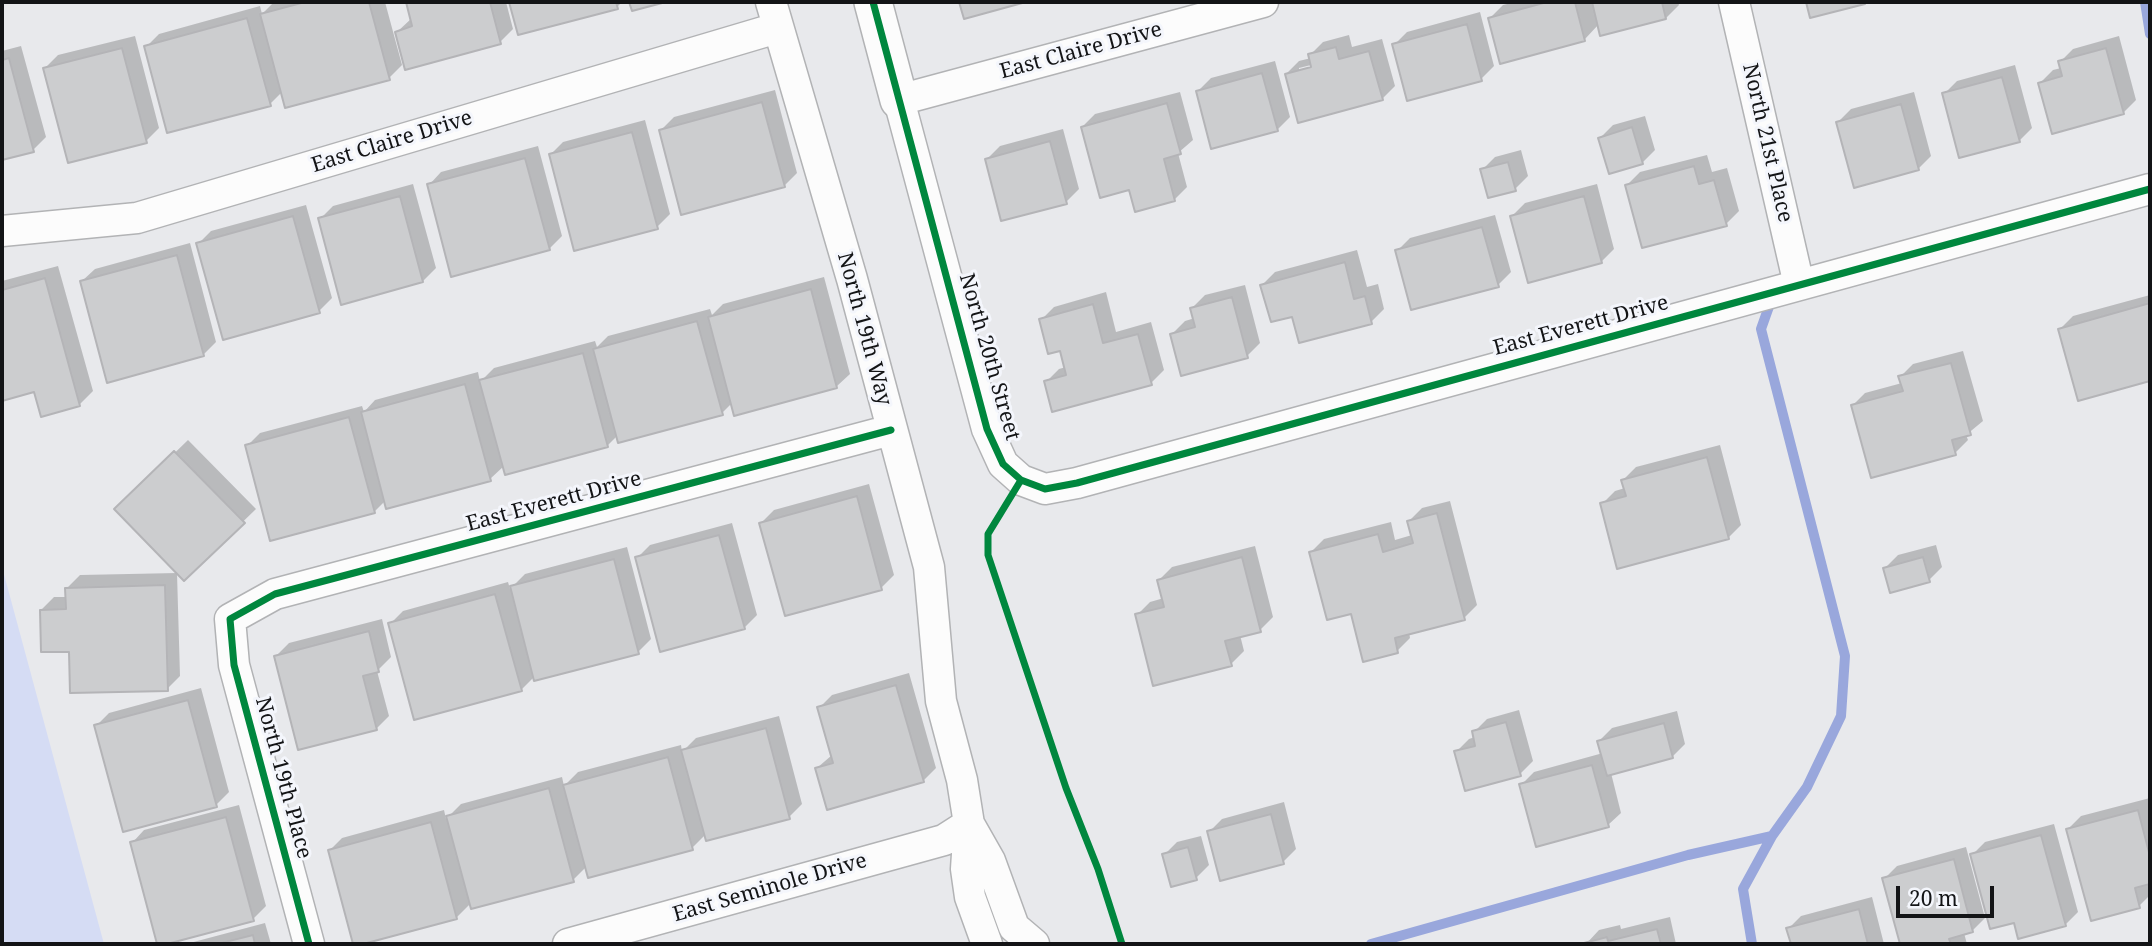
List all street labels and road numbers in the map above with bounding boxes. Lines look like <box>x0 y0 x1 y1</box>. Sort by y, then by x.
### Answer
street label: East Claire Drive <box>997 17 1165 85</box>
street label: North 21st Place <box>1736 61 1798 225</box>
street label: East Claire Drive <box>308 106 476 178</box>
street label: North 19th Way <box>831 250 897 408</box>
street label: North 20th Street <box>953 271 1025 443</box>
street label: East Everett Drive <box>1491 290 1671 362</box>
street label: East Everett Drive <box>464 466 644 538</box>
street label: North 19th Place <box>249 694 317 862</box>
street label: East Seminole Drive <box>670 848 870 928</box>

